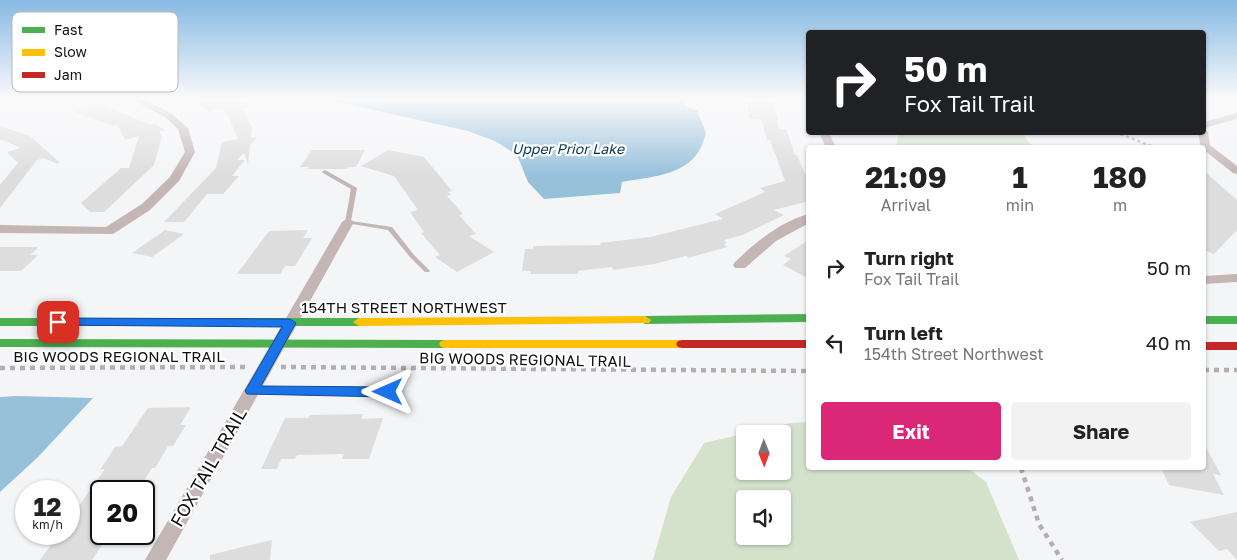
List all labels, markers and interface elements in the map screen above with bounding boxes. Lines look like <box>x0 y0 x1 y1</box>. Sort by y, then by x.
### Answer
legend <box>12 12 178 92</box>
text: Fast <box>54 21 83 38</box>
text: Slow <box>54 43 87 60</box>
text: 50 m <box>904 48 987 90</box>
icon: right <box>821 50 886 115</box>
text: Jam <box>54 66 82 83</box>
text: Fox Tail Trail <box>904 90 1035 117</box>
water label: Upper Prior Lake <box>512 140 625 157</box>
text: 21:09 <box>865 159 947 195</box>
text: 1 <box>1012 159 1028 195</box>
text: 180 <box>1093 159 1147 195</box>
text: Arrival <box>881 195 931 215</box>
text: min <box>1006 195 1034 215</box>
text: m <box>1113 195 1127 215</box>
text: Turn right <box>864 246 954 269</box>
icon: right <box>821 254 849 282</box>
text: 50 m <box>1147 256 1191 279</box>
text: Fox Tail Trail <box>864 269 959 289</box>
street label: 154TH STREET NORTHWEST <box>301 298 507 316</box>
pin <box>37 301 79 343</box>
icon: arrive <box>44 308 72 336</box>
text: Turn left <box>864 321 943 344</box>
icon: left <box>821 329 849 357</box>
text: 40 m <box>1146 331 1191 354</box>
text: 154th Street Northwest <box>864 344 1044 364</box>
street label: BIG WOODS REGIONAL TRAIL <box>13 347 225 365</box>
street label: BIG WOODS REGIONAL TRAIL <box>419 348 631 370</box>
position arrow <box>361 365 413 417</box>
button: Exit <box>821 402 1001 460</box>
button: Share <box>1011 402 1191 460</box>
street label: FOX TAIL TRAIL <box>165 404 251 530</box>
north arrow <box>736 425 791 480</box>
map controls <box>736 425 791 545</box>
speed limit sign: 20 <box>90 480 155 545</box>
button: sound <box>736 490 791 545</box>
text: 12 <box>33 491 62 522</box>
text: km/h <box>32 517 63 532</box>

